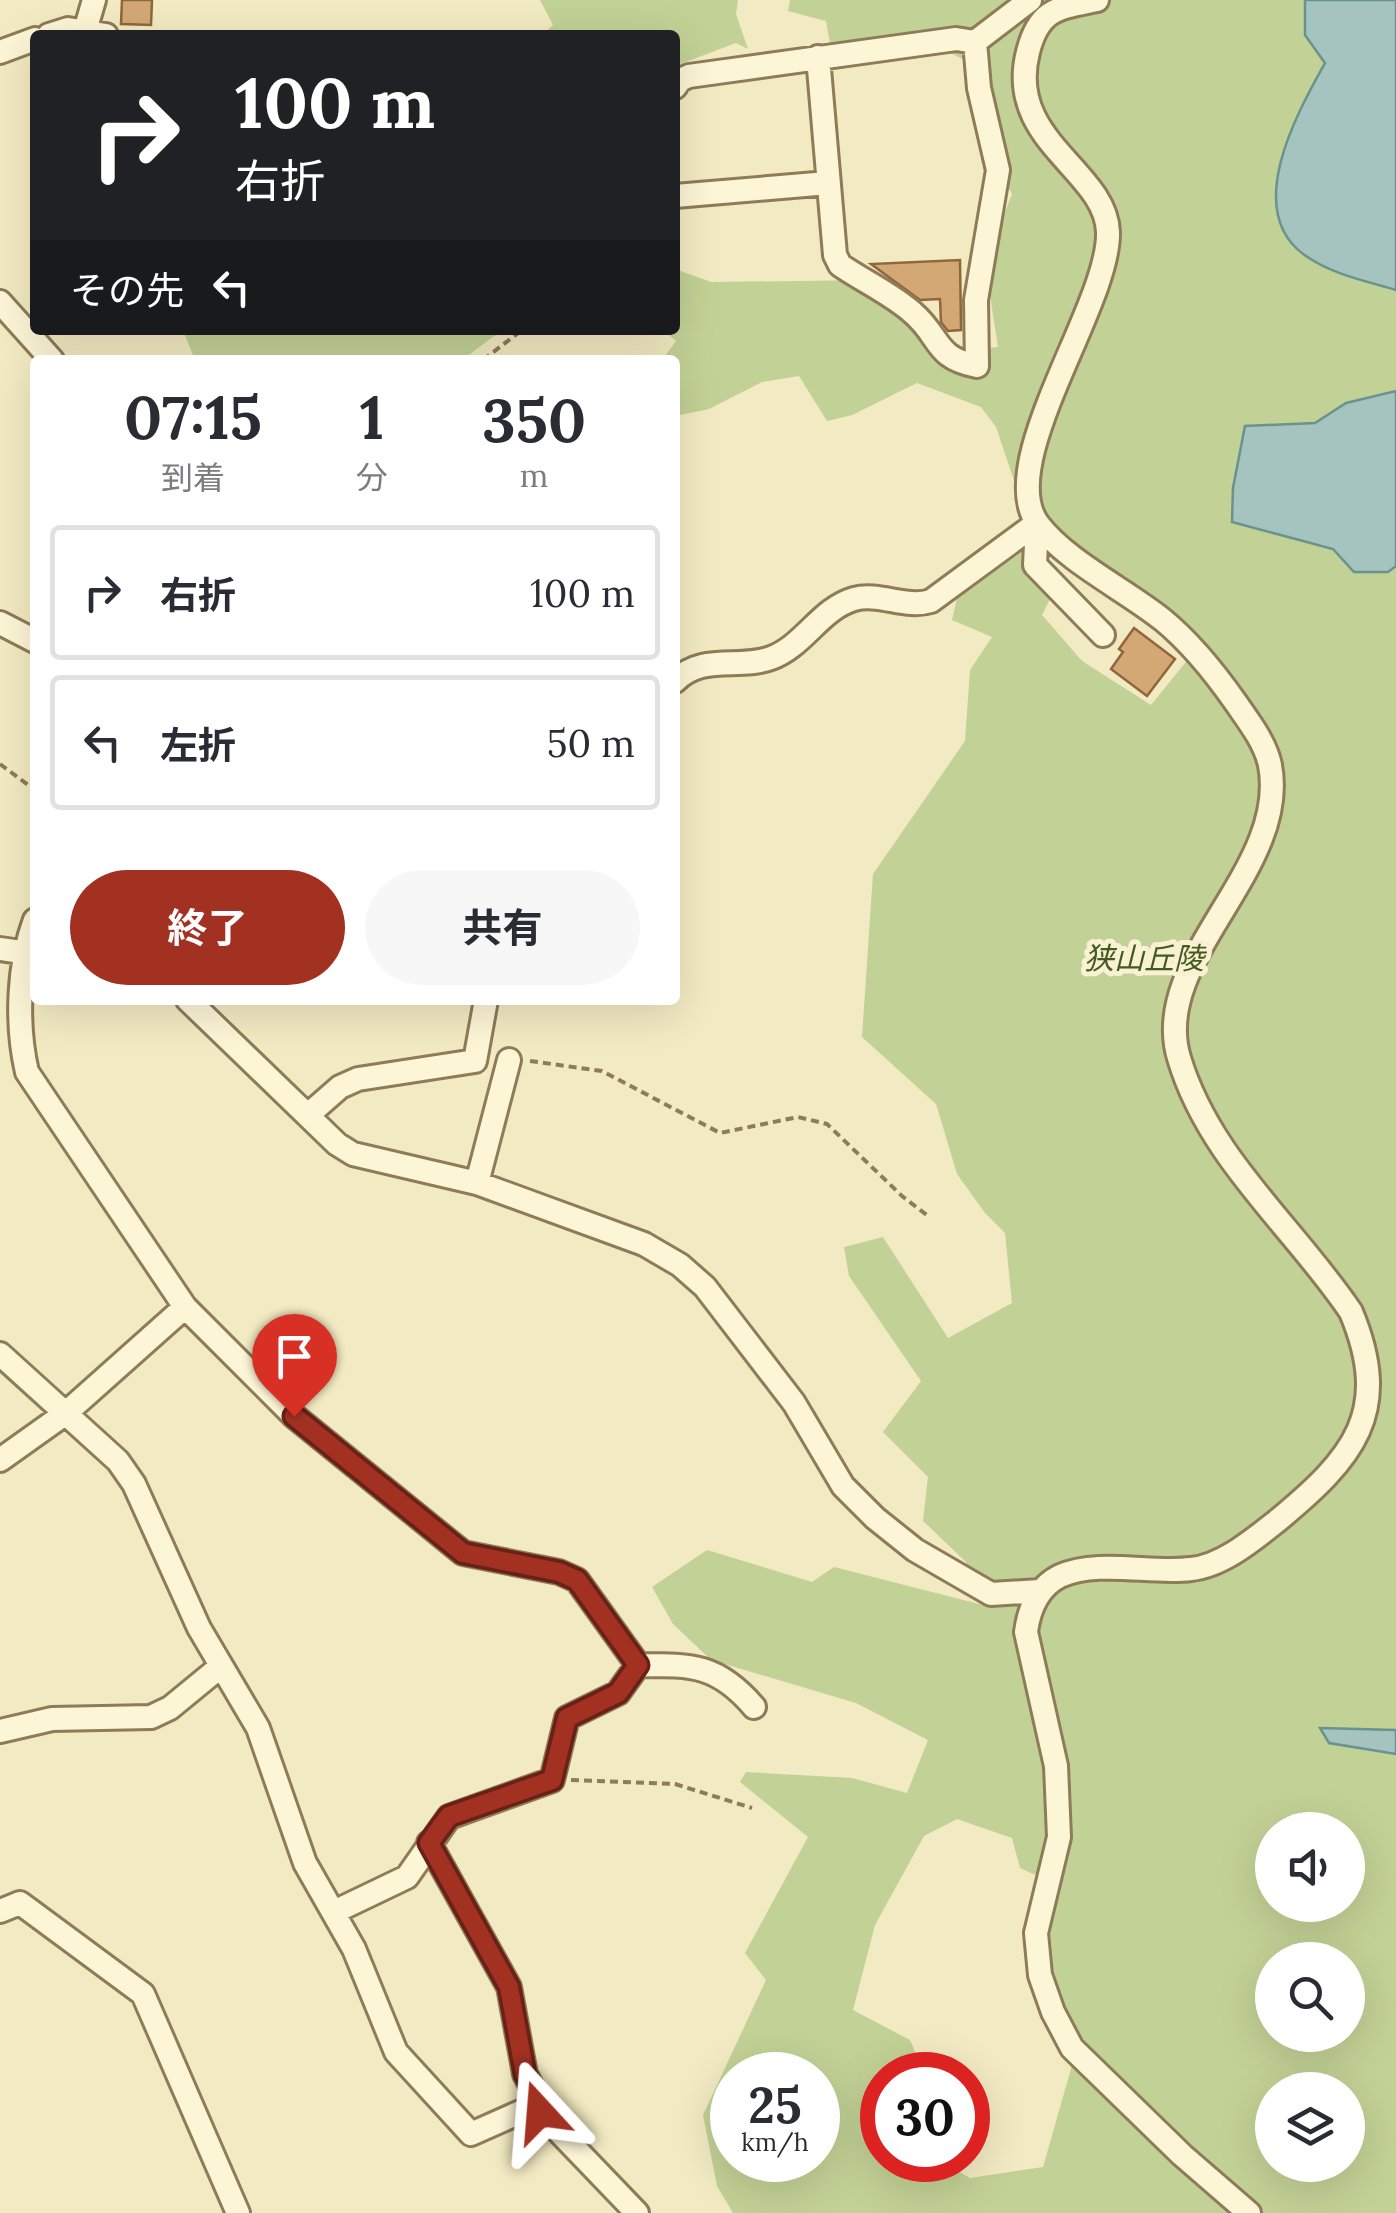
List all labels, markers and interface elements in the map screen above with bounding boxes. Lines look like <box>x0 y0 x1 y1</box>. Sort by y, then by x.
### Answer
text: 100 m <box>235 58 435 147</box>
icon: right <box>70 70 200 200</box>
text: 右折 <box>235 152 325 209</box>
icon: left <box>204 260 259 315</box>
text: その先 <box>70 266 184 314</box>
text: 07:15 <box>124 379 262 455</box>
text: 1 <box>360 379 384 455</box>
text: 350 <box>482 382 586 458</box>
text: m <box>520 455 548 496</box>
text: 到着 <box>161 457 225 498</box>
text: 分 <box>356 457 388 498</box>
icon: right <box>75 565 130 620</box>
text: 100 m <box>530 569 635 617</box>
text: 右折 <box>160 571 236 619</box>
icon: left <box>75 715 130 770</box>
text: 50 m <box>547 719 635 767</box>
text: 左折 <box>160 721 236 769</box>
button: 終了 <box>70 870 345 985</box>
button: 共有 <box>365 870 640 985</box>
park label: 狭山丘陵 <box>1084 939 1208 977</box>
pin <box>252 1314 337 1417</box>
icon: arrive <box>267 1329 322 1384</box>
map controls <box>1255 1812 1365 2182</box>
button: sound <box>1255 1812 1365 1922</box>
button: search <box>1255 1942 1365 2052</box>
speed limit sign: 30 <box>860 2052 990 2182</box>
position arrow <box>488 2060 592 2164</box>
button: layers <box>1255 2072 1365 2182</box>
text: 25 <box>748 2073 802 2137</box>
text: km/h <box>741 2126 809 2158</box>

